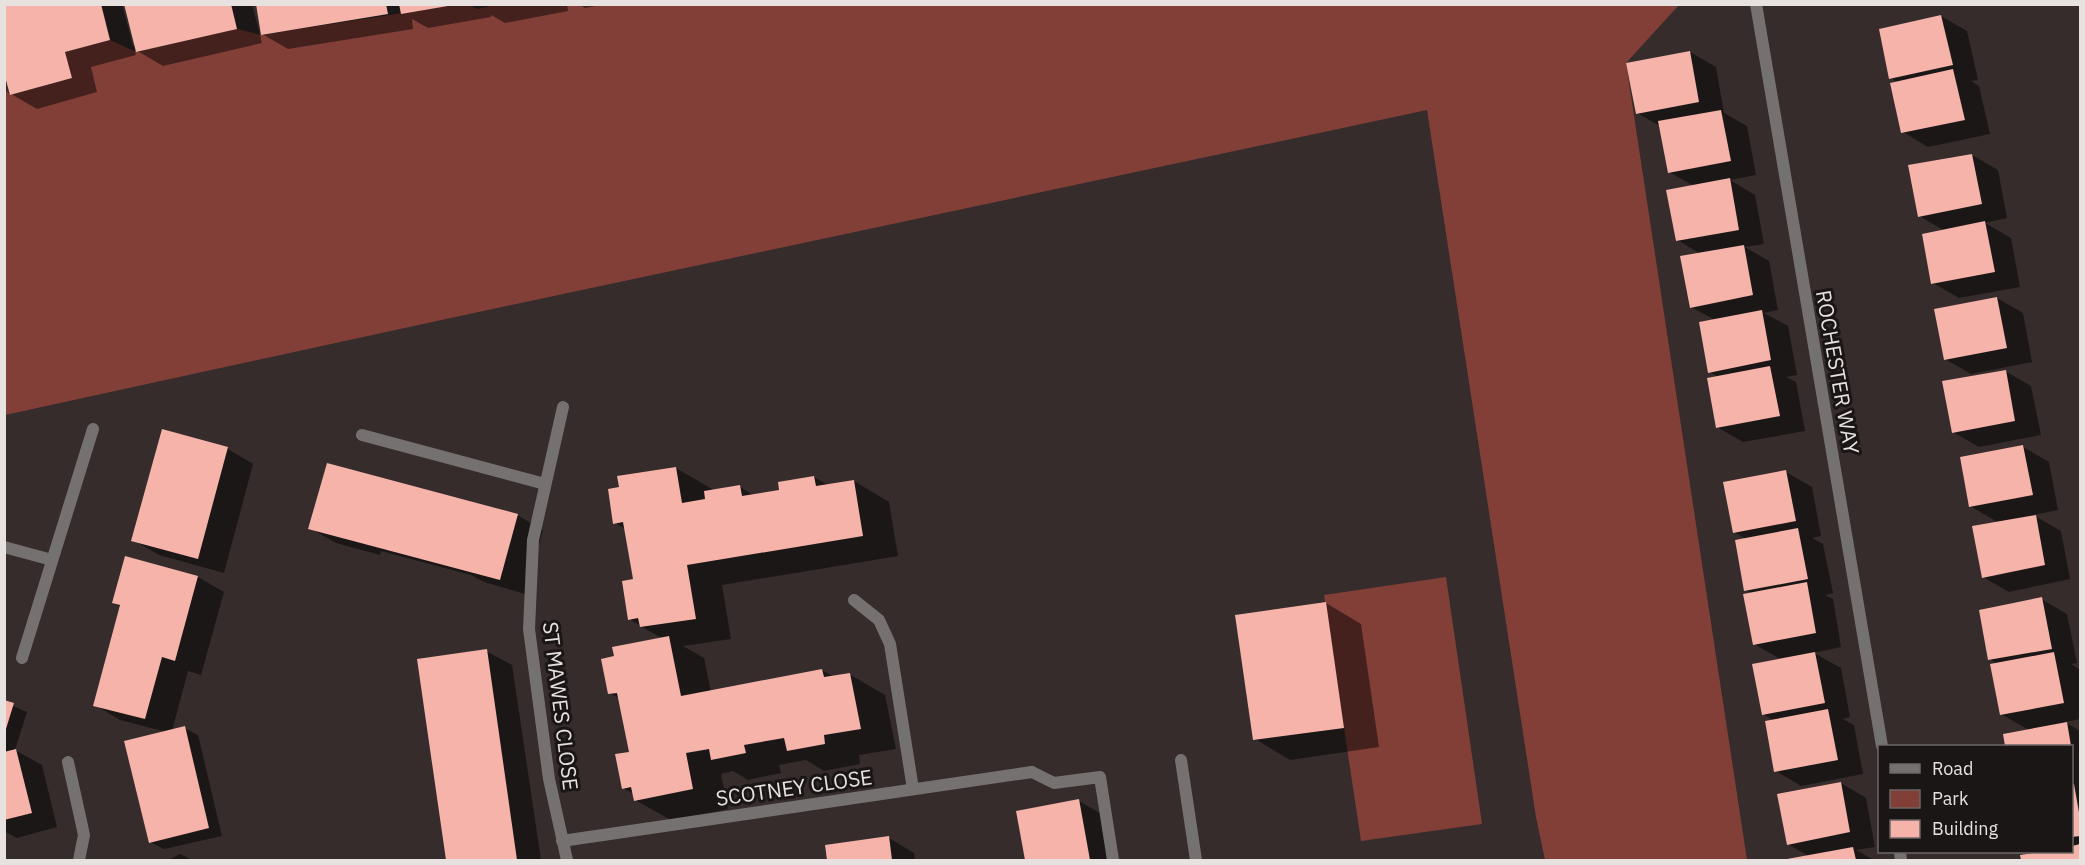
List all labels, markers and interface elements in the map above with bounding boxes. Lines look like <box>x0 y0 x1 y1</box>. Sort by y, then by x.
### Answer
street label: ROCHESTER WAY <box>1810 288 1866 457</box>
street label: ST MAWES CLOSE <box>537 620 585 792</box>
legend <box>1878 745 2073 853</box>
text: Road <box>1932 757 1973 780</box>
street label: SCOTNEY CLOSE <box>714 762 874 812</box>
text: Park <box>1932 787 1969 810</box>
text: Building <box>1932 817 1999 840</box>

